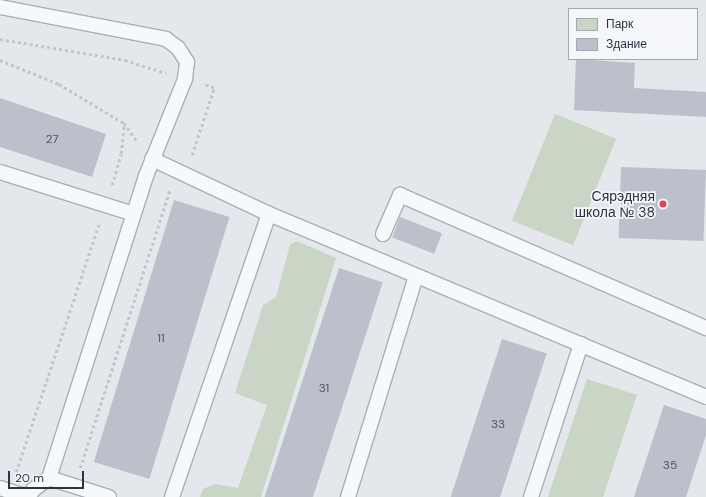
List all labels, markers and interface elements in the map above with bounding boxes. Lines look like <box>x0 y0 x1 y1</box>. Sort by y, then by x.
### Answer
legend <box>568 8 698 60</box>
text: Парк <box>606 16 633 32</box>
text: Здание <box>606 36 647 52</box>
house number: 27 <box>45 133 59 147</box>
place label: Сярэдняя школа № 38 <box>575 188 655 220</box>
marker: Сярэдняя школа № 38 <box>658 199 668 209</box>
house number: 11 <box>157 332 165 346</box>
house number: 31 <box>319 382 329 396</box>
house number: 33 <box>491 418 505 432</box>
house number: 35 <box>663 459 677 473</box>
scale bar <box>10 463 86 489</box>
text: 20 m <box>15 470 44 486</box>

